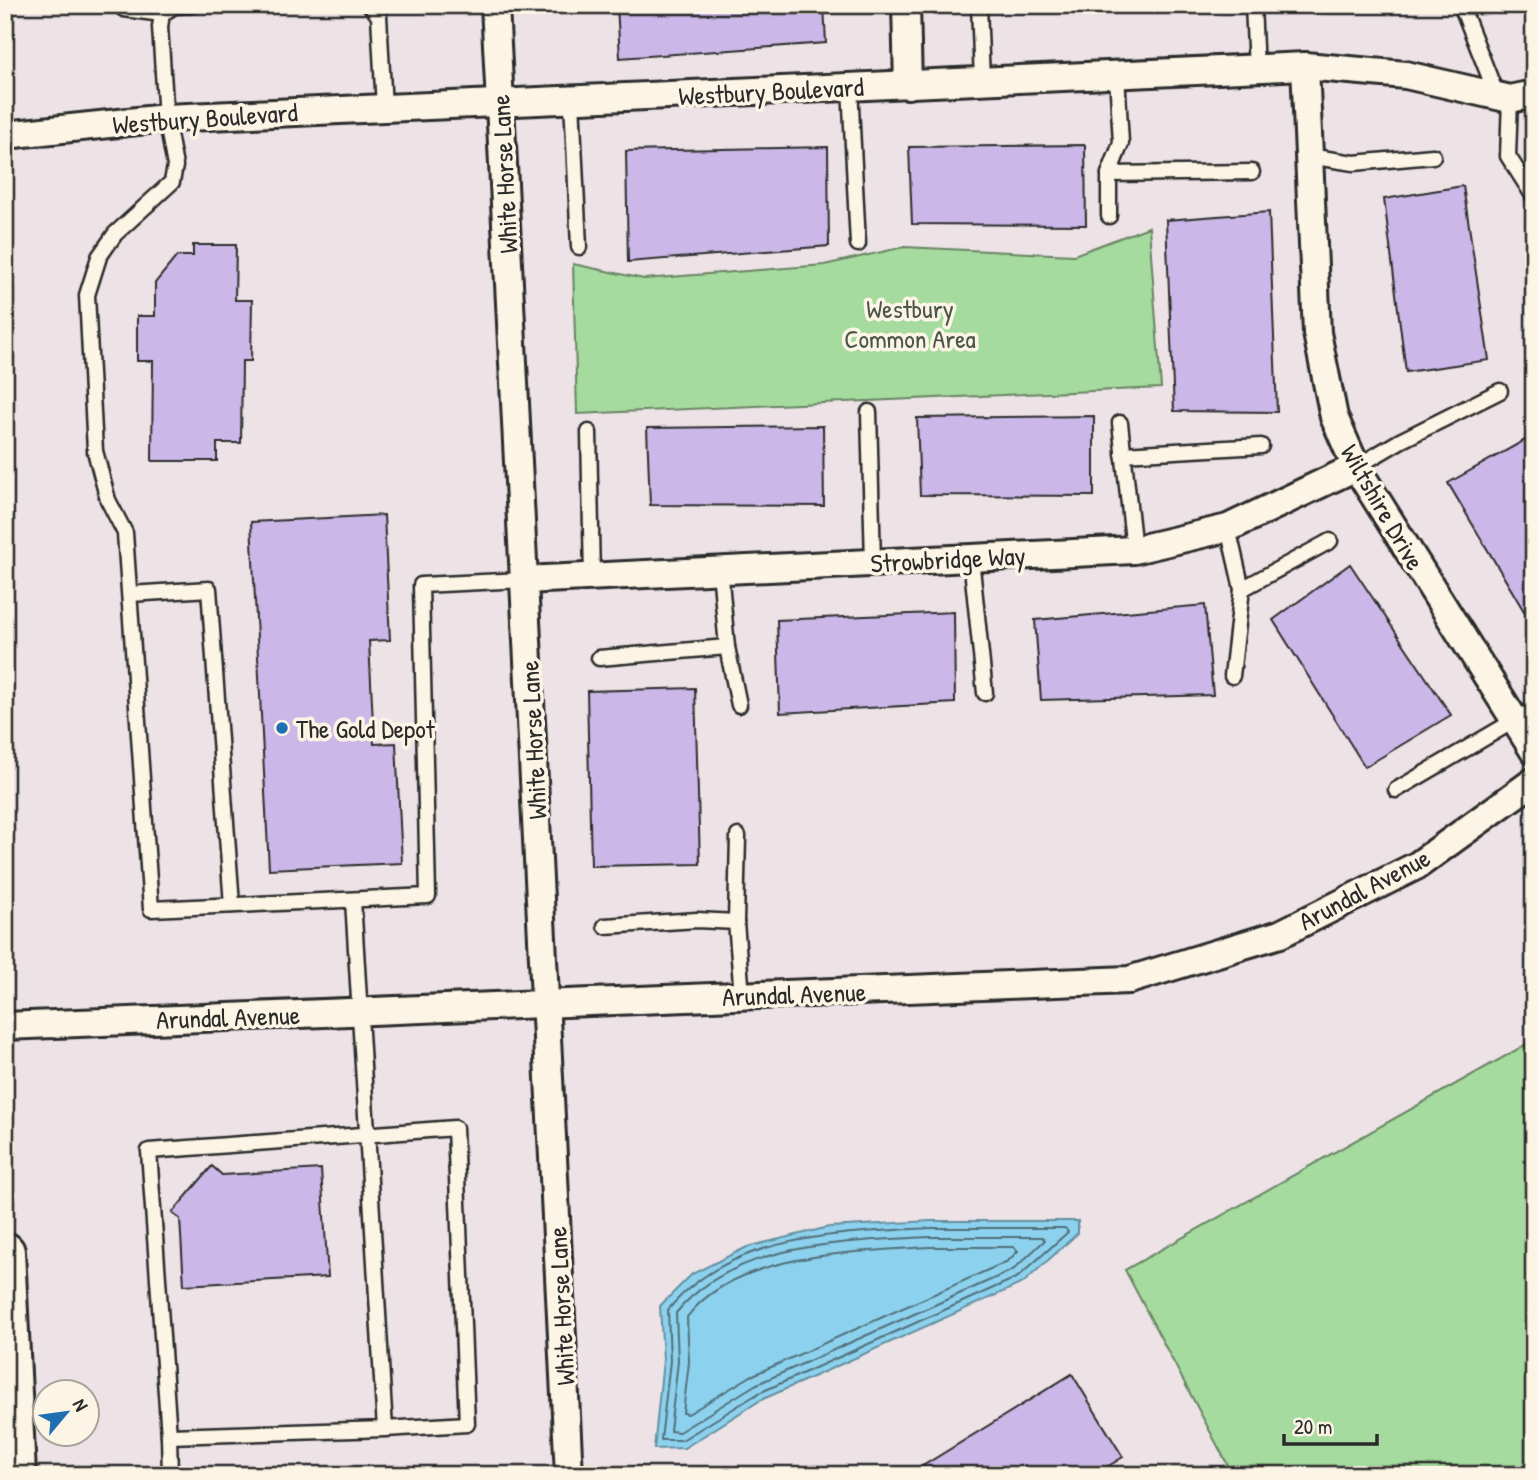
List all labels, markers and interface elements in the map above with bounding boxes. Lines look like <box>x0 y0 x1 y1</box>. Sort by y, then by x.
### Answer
street label: Westbury Boulevard <box>677 69 865 113</box>
street label: Westbury Boulevard <box>111 94 299 142</box>
street label: White Horse Lane <box>482 94 526 254</box>
park label: Westbury Common Area <box>844 291 976 356</box>
street label: Wiltshire Drive <box>1333 438 1433 576</box>
street label: Strowbridge Way <box>870 537 1026 581</box>
street label: White Horse Lane <box>511 660 555 820</box>
place label: The Gold Depot <box>296 711 436 746</box>
marker: The Gold Depot <box>274 720 290 736</box>
street label: Arundal Avenue <box>1292 840 1436 938</box>
street label: Arundal Avenue <box>721 974 867 1014</box>
street label: Arundal Avenue <box>155 997 301 1037</box>
street label: White Horse Lane <box>539 1226 583 1386</box>
north arrow <box>32 1378 102 1448</box>
text: N <box>67 1394 95 1415</box>
scale bar <box>1284 1403 1376 1447</box>
text: 20 m <box>1294 1412 1332 1441</box>

